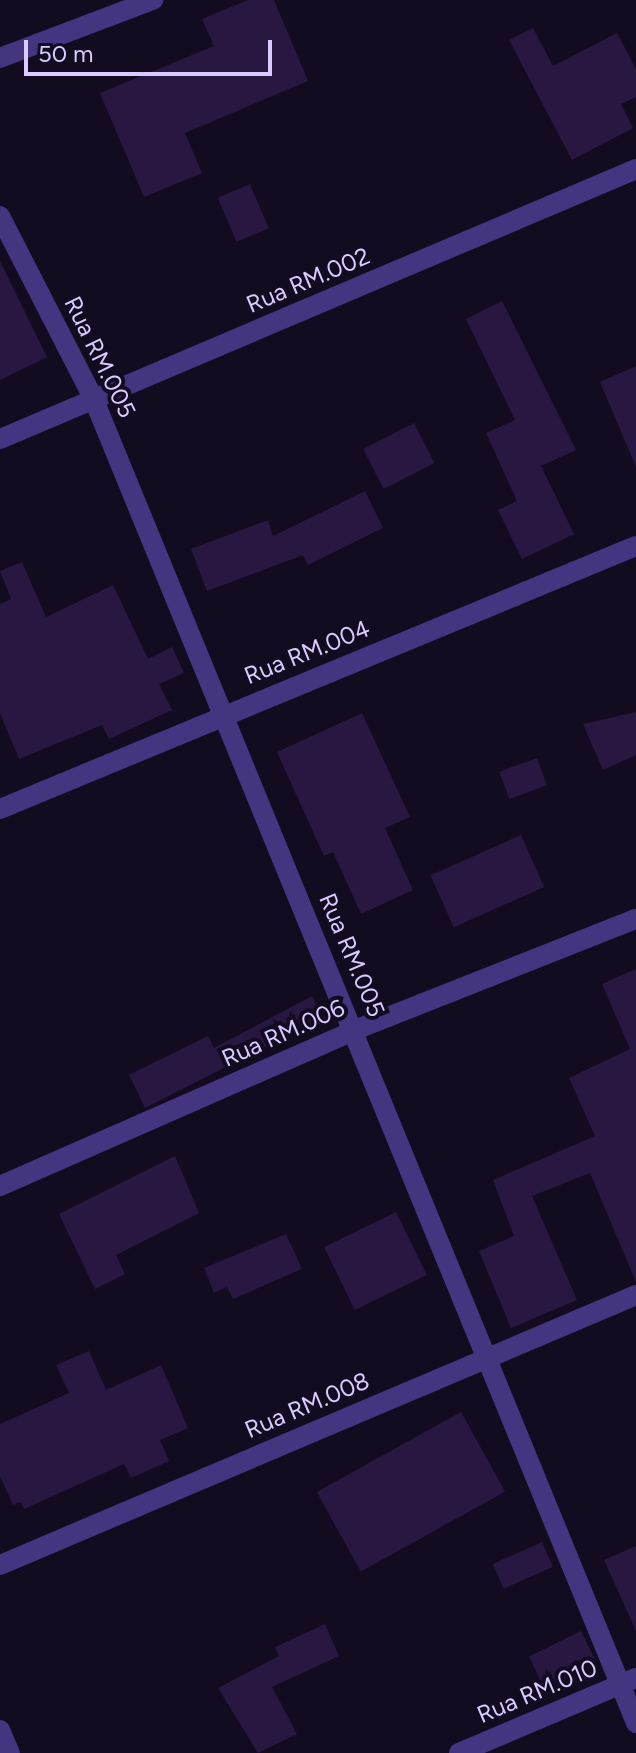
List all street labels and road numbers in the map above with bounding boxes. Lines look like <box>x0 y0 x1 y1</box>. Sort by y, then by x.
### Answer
street label: Rua RM.002 <box>242 241 374 319</box>
street label: Rua RM.005 <box>58 292 142 422</box>
street label: Rua RM.004 <box>240 614 374 690</box>
street label: Rua RM.005 <box>313 889 391 1021</box>
street label: Rua RM.006 <box>217 993 349 1073</box>
street label: Rua RM.008 <box>240 1366 374 1444</box>
street label: Rua RM.010 <box>473 1653 601 1729</box>

